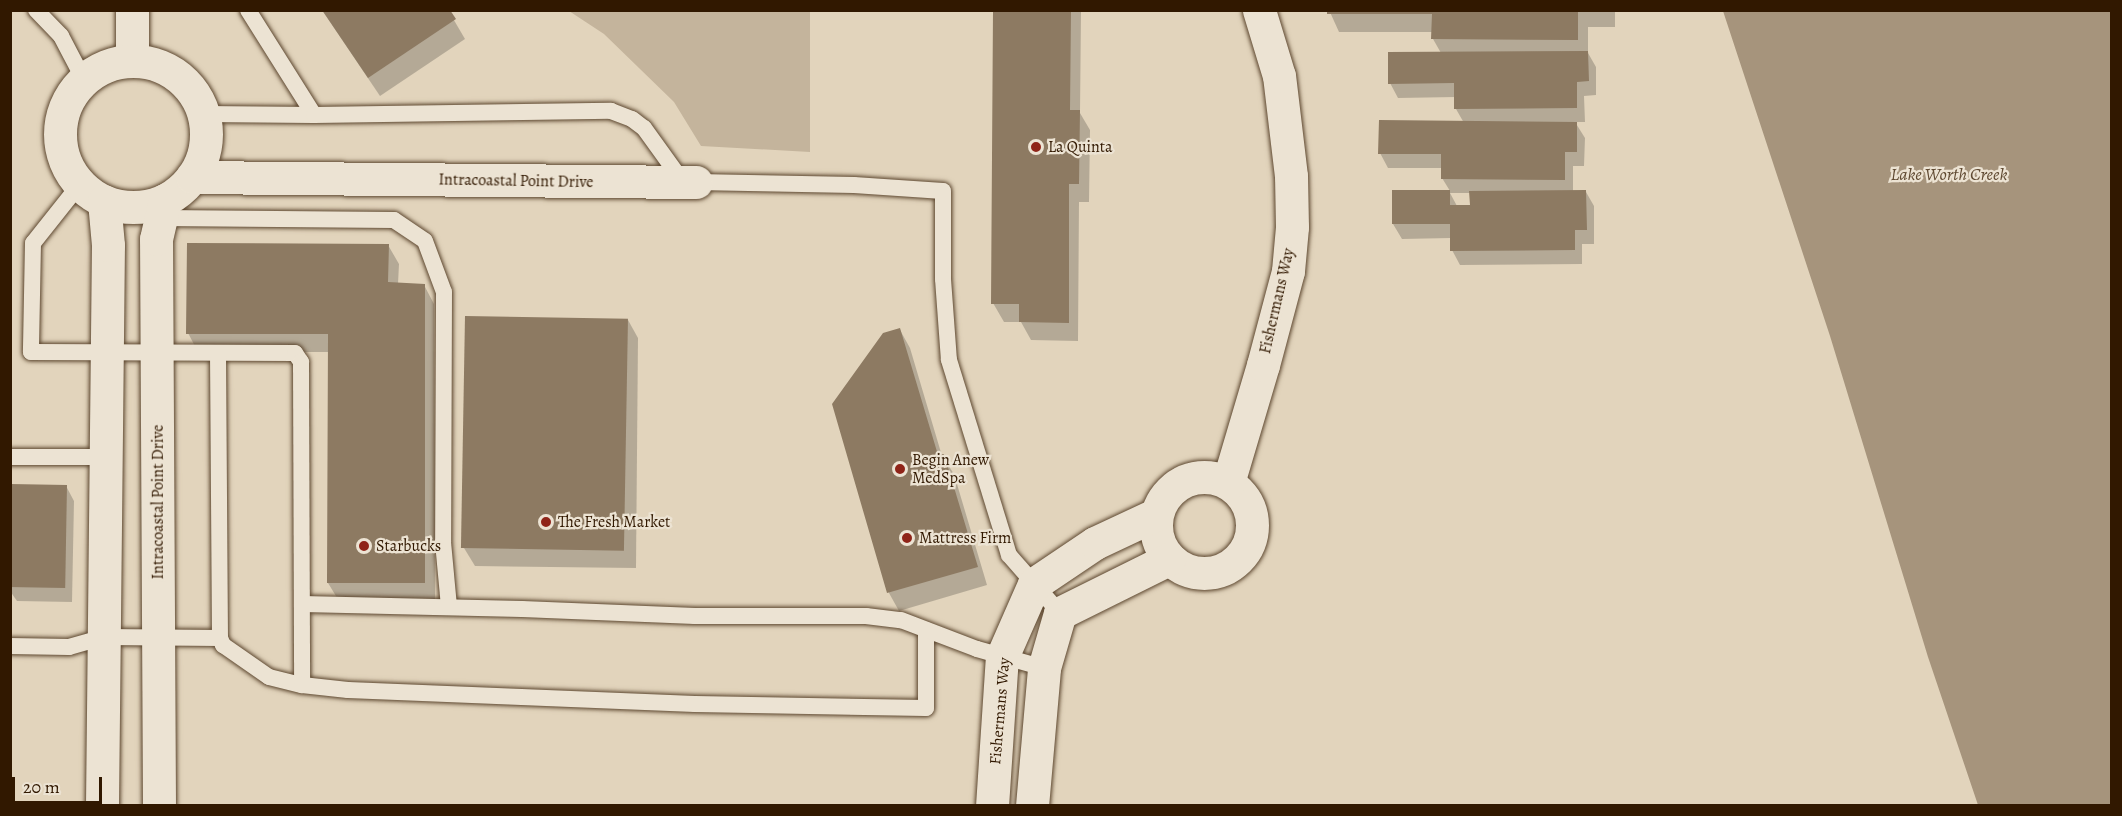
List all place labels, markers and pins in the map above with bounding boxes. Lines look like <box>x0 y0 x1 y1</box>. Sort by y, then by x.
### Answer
place label: La Quinta <box>1048 137 1113 157</box>
marker: La Quinta <box>1029 140 1043 154</box>
place label: Begin Anew MedSpa <box>912 450 989 488</box>
marker: Begin Anew MedSpa <box>893 462 907 476</box>
place label: The Fresh Market <box>558 512 670 532</box>
marker: The Fresh Market <box>539 515 553 529</box>
place label: Mattress Firm <box>919 528 1011 548</box>
marker: Mattress Firm <box>900 531 914 545</box>
place label: Starbucks <box>376 536 441 556</box>
marker: Starbucks <box>357 539 371 553</box>

